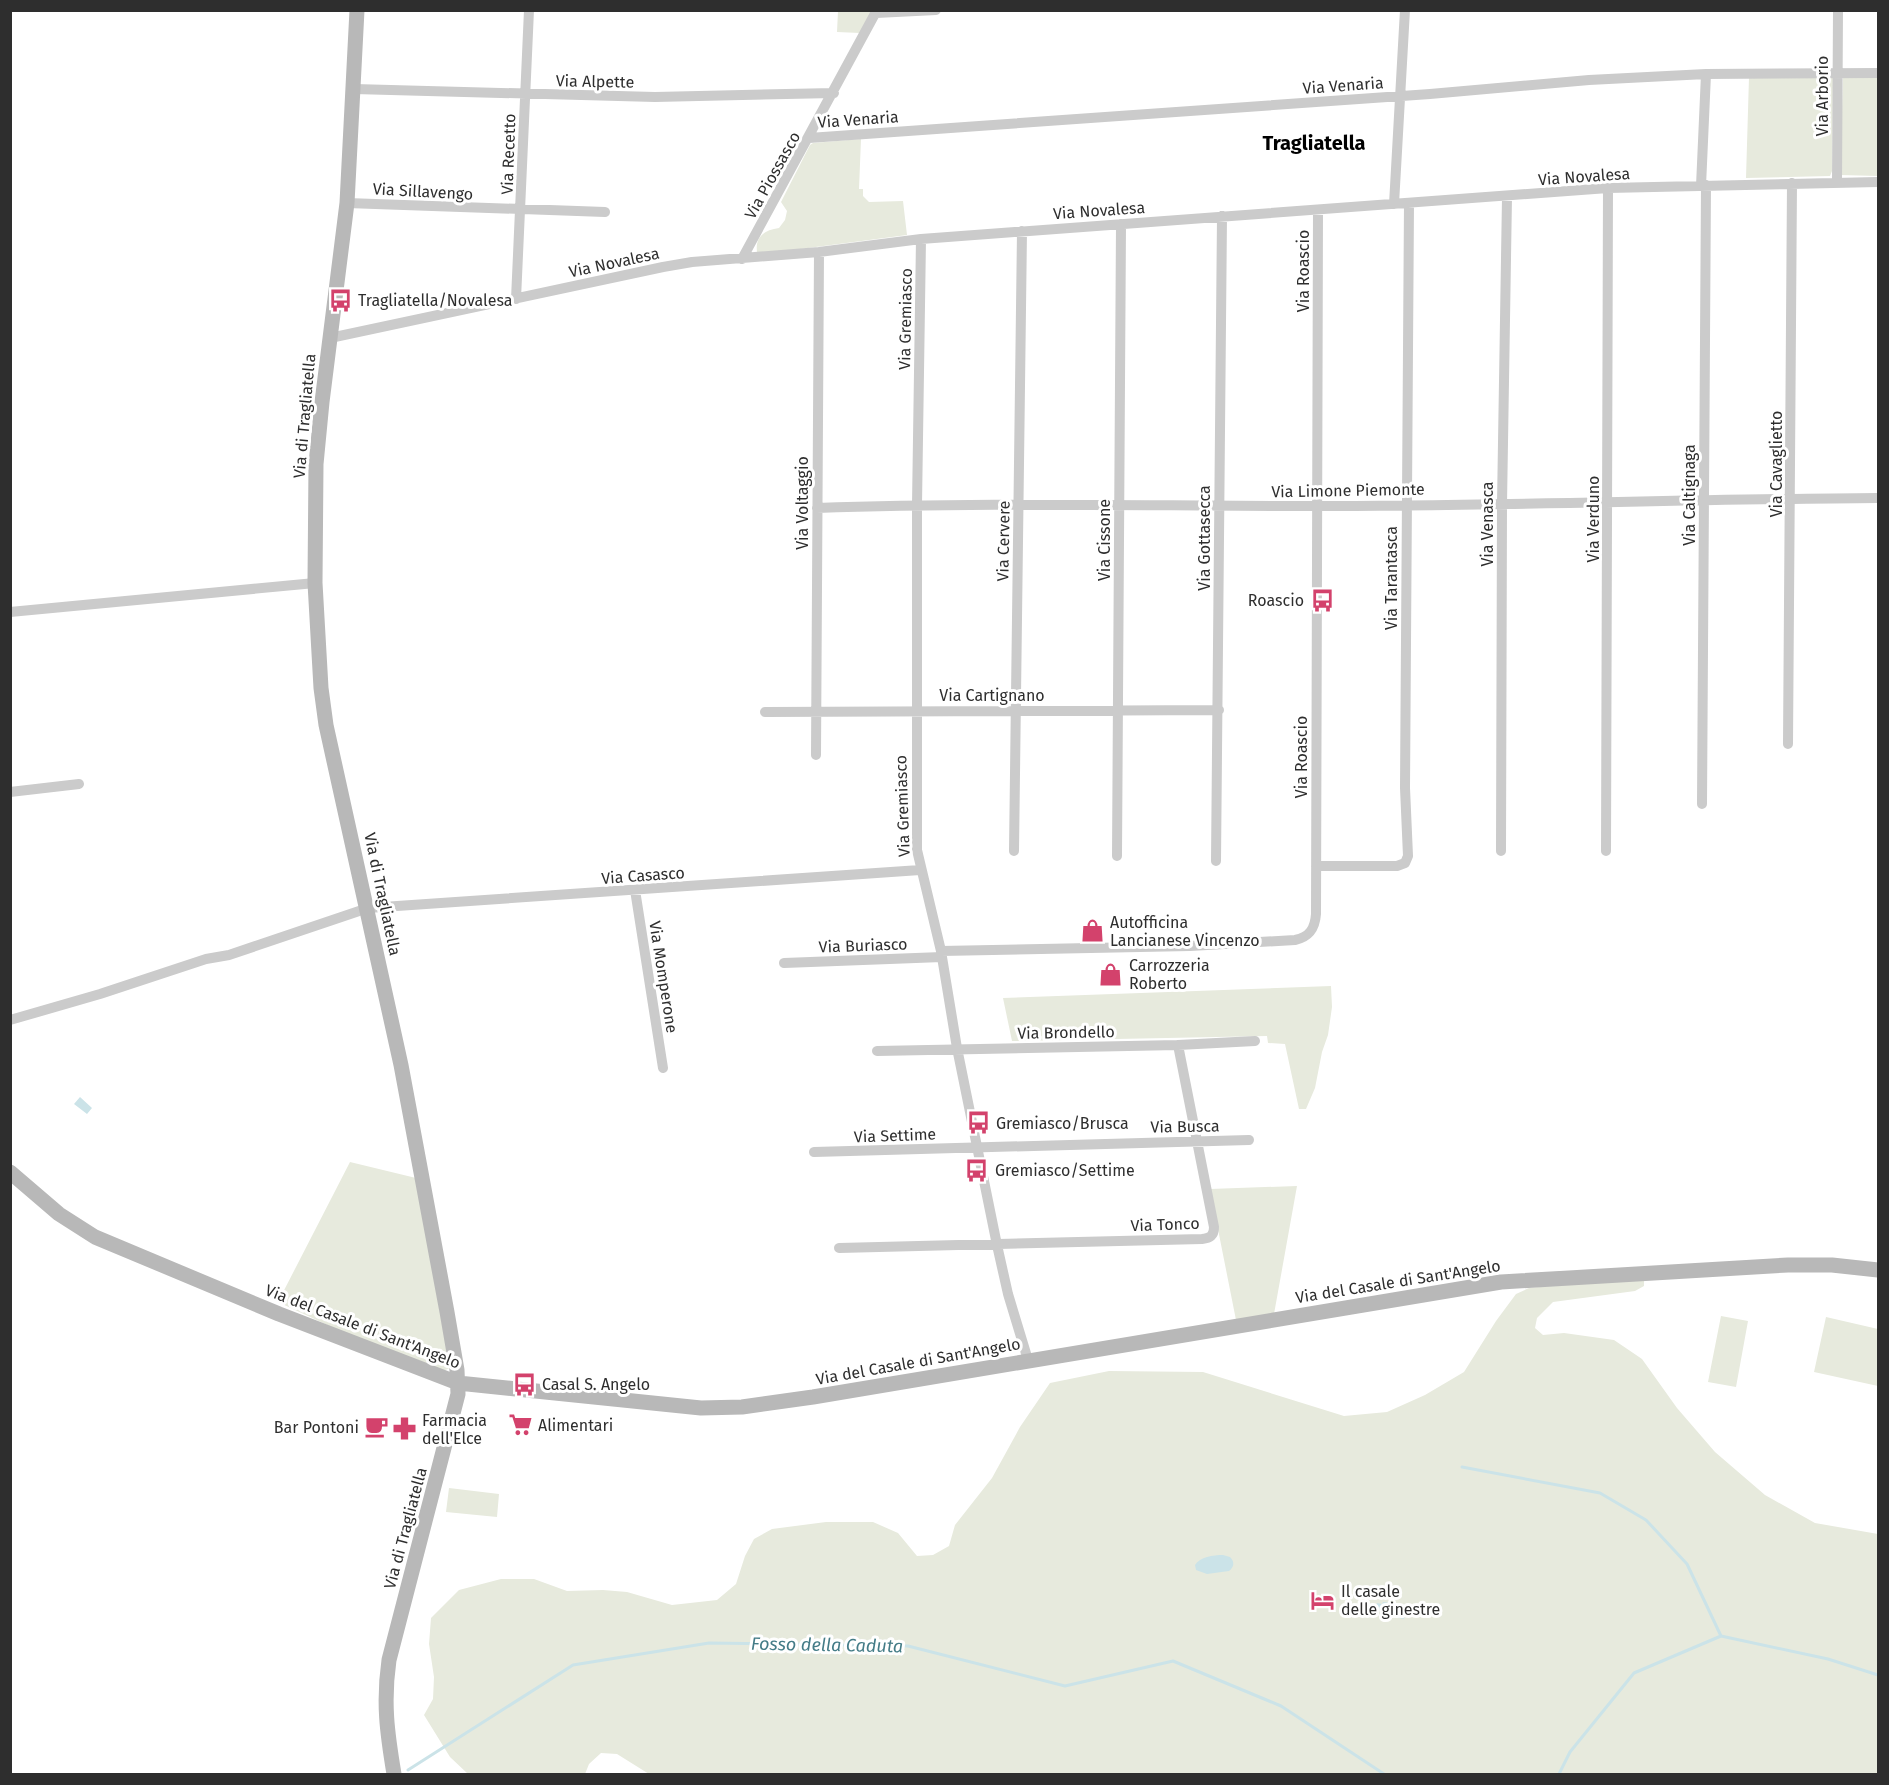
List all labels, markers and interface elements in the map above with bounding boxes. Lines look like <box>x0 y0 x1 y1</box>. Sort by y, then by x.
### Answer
street label: Via Arborio <box>1813 56 1832 136</box>
street label: Via Alpette <box>556 71 634 92</box>
street label: Via Venaria <box>1302 73 1384 98</box>
street label: Via Venaria <box>817 107 899 132</box>
street label: Via Recetto <box>498 113 519 195</box>
street label: Via Piossasco <box>741 128 804 222</box>
district label: Tragliatella <box>1263 131 1366 155</box>
street label: Via Novalesa <box>1537 164 1631 189</box>
street label: Via Sillavengo <box>372 179 474 204</box>
street label: Via Novalesa <box>1052 198 1146 223</box>
street label: Via Roascio <box>1294 230 1313 312</box>
street label: Via Novalesa <box>567 244 661 281</box>
street label: Via Gremiasco <box>895 268 916 370</box>
bus stop icon: Tragliatella/Novalesa <box>327 287 353 313</box>
place label: Tragliatella/Novalesa <box>358 291 512 310</box>
street label: Via di Tragliatella <box>290 353 319 479</box>
street label: Via Cavaglietto <box>1767 411 1786 517</box>
street label: Via Caltignaga <box>1680 444 1699 546</box>
street label: Via Voltaggio <box>793 456 812 550</box>
street label: Via Verduno <box>1584 476 1603 562</box>
street label: Via Limone Piemonte <box>1271 480 1425 501</box>
street label: Via Venasca <box>1478 481 1497 567</box>
street label: Via Gottasecca <box>1195 485 1214 591</box>
street label: Via Cissone <box>1095 499 1114 581</box>
street label: Via Cervere <box>993 500 1014 582</box>
street label: Via Tarantasca <box>1382 526 1401 630</box>
bus stop icon: Roascio <box>1309 587 1335 613</box>
place label: Roascio <box>1248 591 1304 610</box>
street label: Via Cartignano <box>939 686 1045 705</box>
street label: Via Roascio <box>1292 716 1311 798</box>
street label: Via Gremiasco <box>891 755 914 857</box>
street label: Via di Tragliatella <box>360 831 405 957</box>
street label: Via Casasco <box>601 863 685 888</box>
place label: Autofficina Lancianese Vincenzo <box>1110 913 1260 950</box>
shop icon: Autofficina Lancianese Vincenzo <box>1079 918 1105 944</box>
street label: Via Momperone <box>645 920 682 1034</box>
street label: Via Buriasco <box>818 934 908 957</box>
place label: Carrozzeria Roberto <box>1129 956 1210 993</box>
shop icon: Carrozzeria Roberto <box>1098 961 1124 987</box>
street label: Via Brondello <box>1017 1022 1115 1043</box>
bus stop icon: Gremiasco/Brusca <box>965 1110 991 1136</box>
place label: Gremiasco/Brusca <box>996 1114 1129 1133</box>
street label: Via Busca <box>1150 1116 1220 1137</box>
street label: Via Settime <box>854 1125 936 1146</box>
bus stop icon: Gremiasco/Settime <box>964 1157 990 1183</box>
place label: Gremiasco/Settime <box>995 1161 1135 1180</box>
street label: Via Tonco <box>1130 1214 1200 1235</box>
street label: Via del Casale di Sant'Angelo <box>1294 1256 1502 1307</box>
street label: Via del Casale di Sant'Angelo <box>263 1280 463 1372</box>
street label: Via del Casale di Sant'Angelo <box>814 1334 1022 1389</box>
bus stop icon: Casal S. Angelo <box>511 1371 537 1397</box>
place label: Casal S. Angelo <box>542 1375 650 1394</box>
place label: Farmacia dell'Elce <box>422 1411 487 1448</box>
supermarket icon: Alimentari <box>507 1412 533 1438</box>
cafe icon: Bar Pontoni <box>364 1414 390 1440</box>
pharmacy icon: Farmacia dell'Elce <box>391 1416 417 1442</box>
place label: Alimentari <box>538 1416 613 1435</box>
place label: Bar Pontoni <box>274 1418 359 1437</box>
street label: Via di Tragliatella <box>380 1465 431 1591</box>
place label: Il casale delle ginestre <box>1341 1582 1440 1619</box>
hotel icon: Il casale delle ginestre <box>1310 1587 1336 1613</box>
water label: Fosso della Caduta <box>751 1633 903 1657</box>

